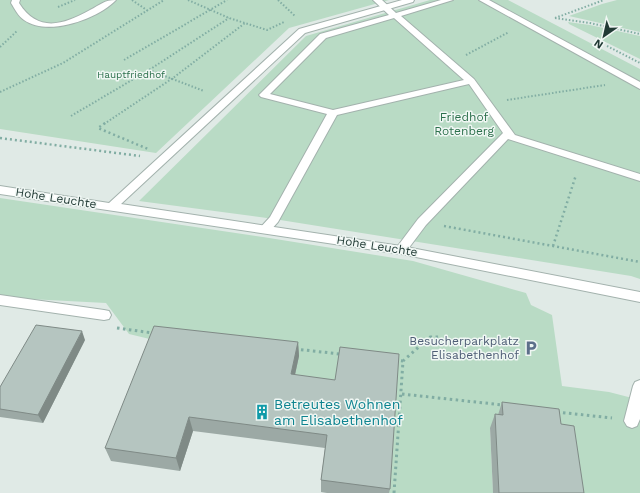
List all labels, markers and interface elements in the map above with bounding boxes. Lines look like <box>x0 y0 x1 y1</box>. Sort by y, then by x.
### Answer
north arrow <box>584 16 624 56</box>
text: N <box>592 36 606 52</box>
park label: Hauptfriedhof <box>97 69 165 80</box>
park label: Friedhof Rotenberg <box>434 110 494 138</box>
street label: Hohe Leuchte <box>15 185 98 211</box>
street label: Hohe Leuchte <box>336 233 419 259</box>
place label: Besucherparkplatz Elisabethenhof <box>409 334 519 362</box>
parking icon: Besucherparkplatz Elisabethenhof <box>522 339 540 357</box>
place label: Betreutes Wohnen am Elisabethenhof <box>274 396 403 428</box>
building icon: Betreutes Wohnen am Elisabethenhof <box>253 403 271 421</box>

